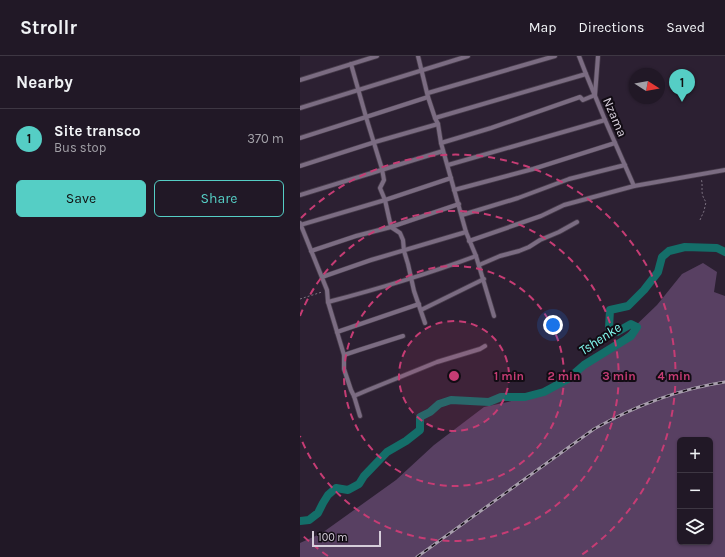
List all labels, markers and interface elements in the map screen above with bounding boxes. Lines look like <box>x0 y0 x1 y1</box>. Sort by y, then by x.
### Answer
text: Strollr <box>20 17 77 39</box>
text: Map <box>529 19 557 36</box>
text: Directions <box>579 19 644 36</box>
text: Saved <box>666 19 705 36</box>
north arrow <box>629 68 665 104</box>
pin: 1 <box>669 69 695 102</box>
text: Nearby <box>16 72 73 92</box>
street label: Nzama <box>600 95 630 139</box>
text: Site transco <box>54 122 140 140</box>
text: 1 <box>27 131 31 146</box>
text: 370 m <box>247 131 284 146</box>
text: Bus stop <box>54 140 106 155</box>
button: Save <box>16 180 146 217</box>
button: Share <box>154 180 284 217</box>
your location <box>543 315 563 335</box>
water label: Tshenke <box>576 319 625 359</box>
centre of rings <box>447 369 461 383</box>
text: 1 min <box>494 369 524 383</box>
text: 2 min <box>547 369 581 383</box>
text: 3 min <box>602 369 636 383</box>
text: 4 min <box>658 369 690 383</box>
map controls <box>677 437 713 545</box>
button: + <box>677 437 713 473</box>
button: − <box>677 473 713 509</box>
button: layers <box>677 509 713 545</box>
scale bar <box>312 529 381 548</box>
text: 100 m <box>318 531 348 544</box>

